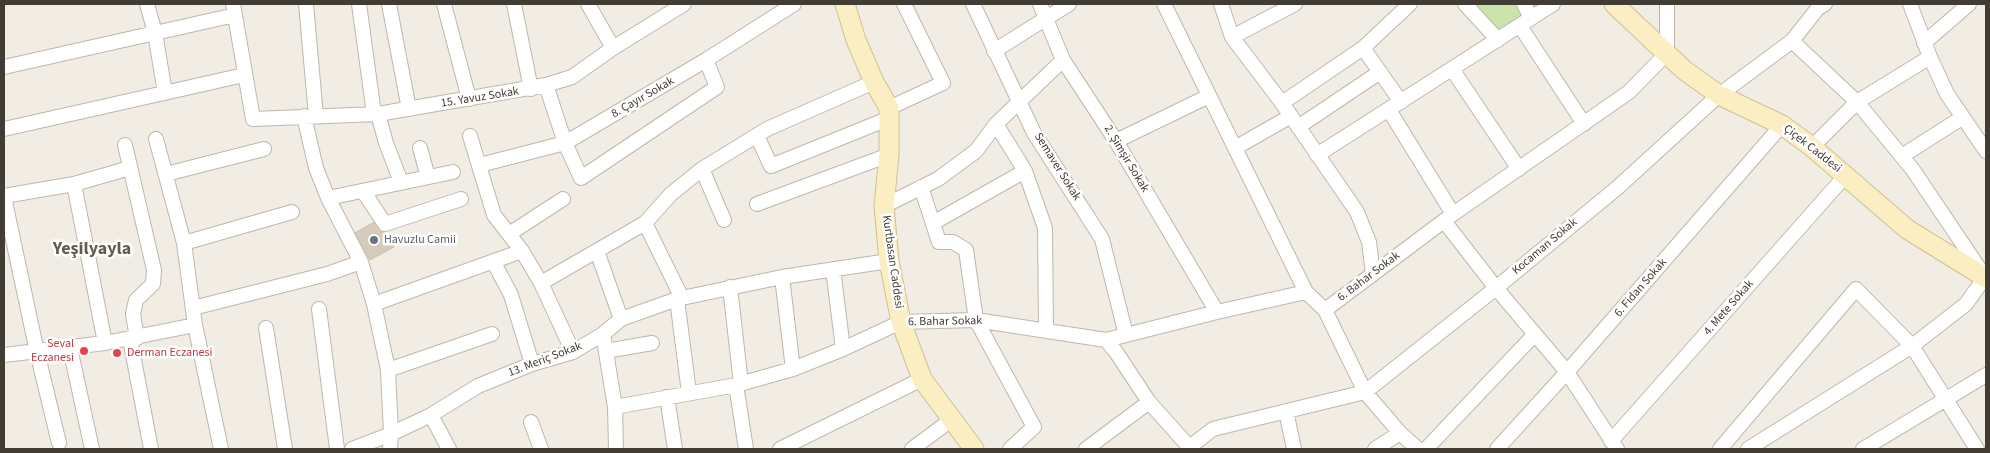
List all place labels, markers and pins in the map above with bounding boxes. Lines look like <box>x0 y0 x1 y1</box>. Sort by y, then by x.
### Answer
place label: Havuzlu Camii <box>384 233 456 247</box>
marker: Havuzlu Camii <box>368 234 380 246</box>
place label: Seval Eczanesi <box>31 337 74 365</box>
marker: Seval Eczanesi <box>78 345 90 357</box>
place label: Derman Eczanesi <box>127 346 213 360</box>
marker: Derman Eczanesi <box>111 347 123 359</box>

